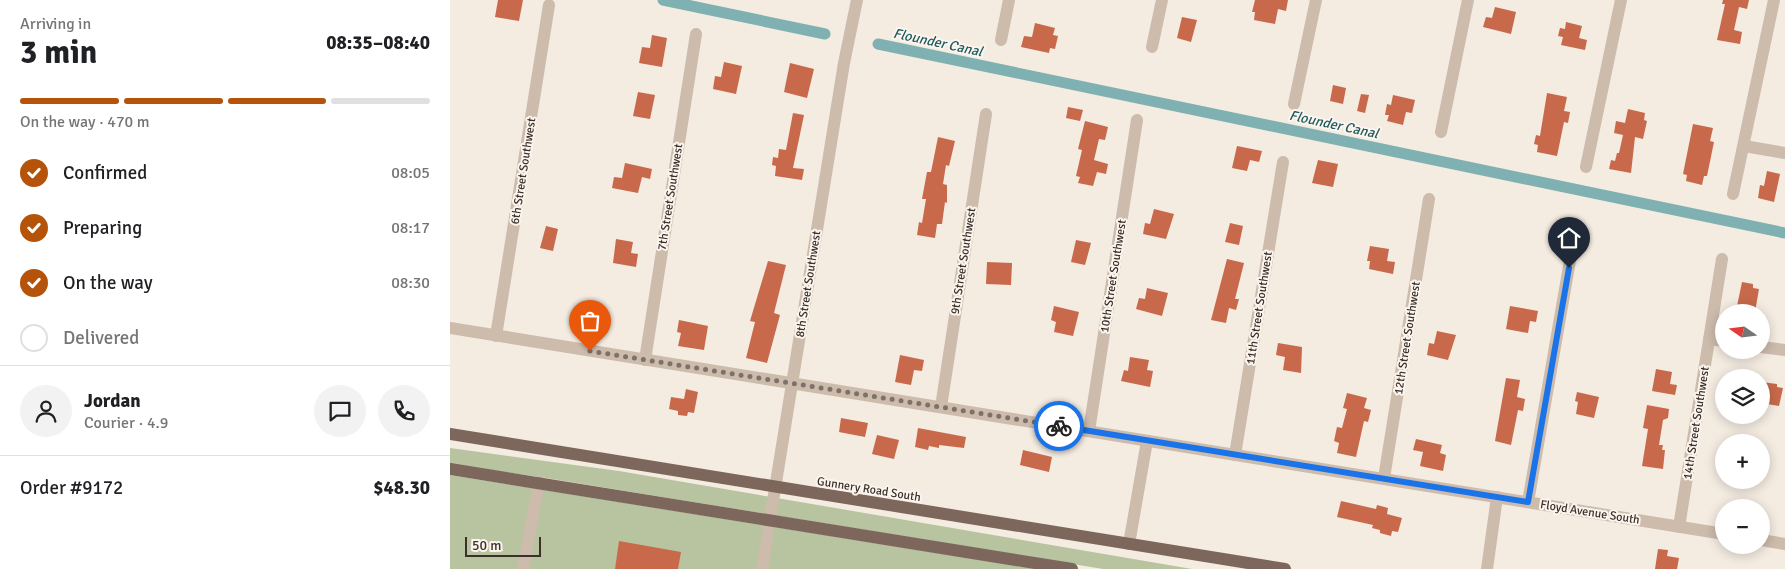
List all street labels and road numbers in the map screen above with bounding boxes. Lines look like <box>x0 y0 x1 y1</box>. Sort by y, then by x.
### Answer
street label: 6th Street Southwest <box>508 117 539 225</box>
street label: 7th Street Southwest <box>655 143 686 251</box>
street label: 9th Street Southwest <box>948 207 979 315</box>
street label: 10th Street Southwest <box>1097 218 1130 334</box>
street label: 8th Street Southwest <box>793 230 824 338</box>
street label: 11th Street Southwest <box>1243 250 1276 366</box>
street label: 12th Street Southwest <box>1391 280 1424 396</box>
street label: 14th Street Southwest <box>1680 365 1713 481</box>
street label: Gunnery Road South <box>816 474 922 505</box>
street label: Floyd Avenue South <box>1539 497 1641 528</box>

